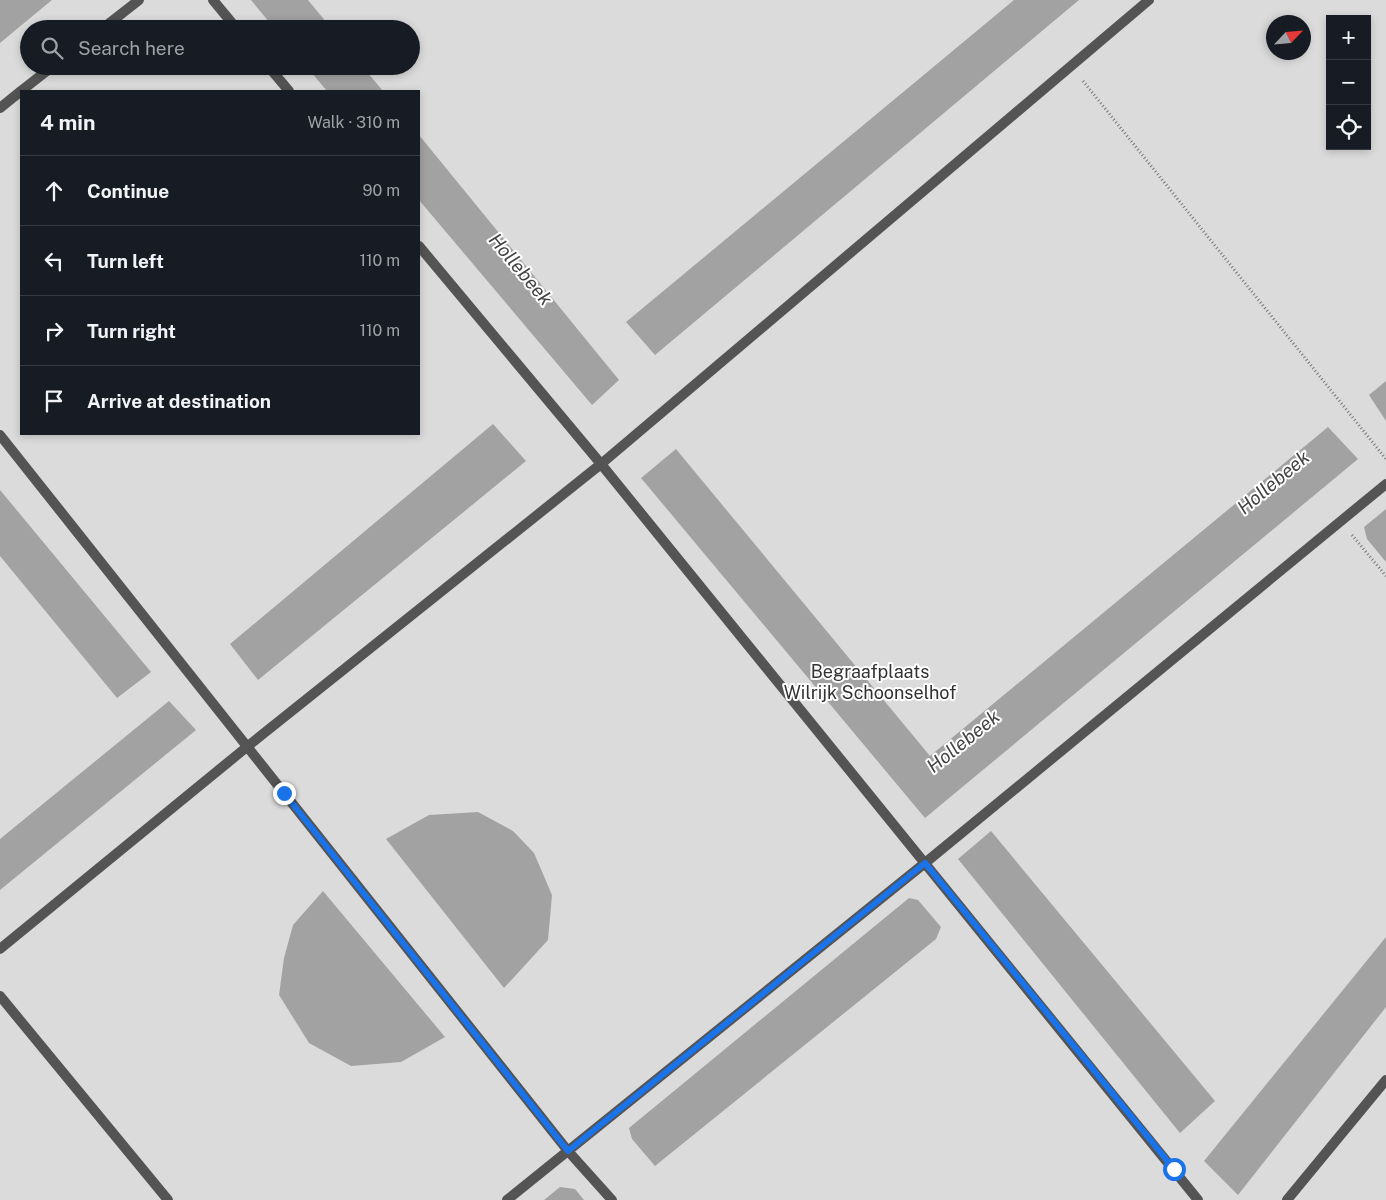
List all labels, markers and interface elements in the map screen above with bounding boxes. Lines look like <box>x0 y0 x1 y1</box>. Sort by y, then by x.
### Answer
north arrow <box>1266 15 1311 60</box>
map controls <box>1326 15 1371 150</box>
button: + <box>1326 15 1371 60</box>
search box <box>20 20 420 75</box>
icon: search <box>38 34 66 62</box>
text: Search here <box>78 37 185 59</box>
button: − <box>1326 60 1371 105</box>
button: locate <box>1326 105 1371 150</box>
text: 4 min <box>40 110 95 135</box>
text: Walk · 310 m <box>307 113 400 132</box>
icon: ahead <box>40 177 68 205</box>
text: Continue <box>87 180 169 202</box>
text: 90 m <box>363 181 400 200</box>
water label: Hollebeek <box>485 229 558 310</box>
icon: left <box>40 247 68 275</box>
text: Turn left <box>87 250 164 272</box>
text: 110 m <box>359 251 400 270</box>
icon: right <box>40 317 68 345</box>
text: Turn right <box>87 320 176 342</box>
text: 110 m <box>359 321 400 340</box>
icon: arrive <box>40 387 68 415</box>
text: Arrive at destination <box>87 390 271 412</box>
water label: Hollebeek <box>1233 445 1314 518</box>
park label: Begraafplaats Wilrijk Schoonselhof <box>784 661 956 703</box>
water label: Hollebeek <box>922 705 1004 777</box>
route end <box>273 782 296 805</box>
route start <box>1163 1158 1186 1181</box>

